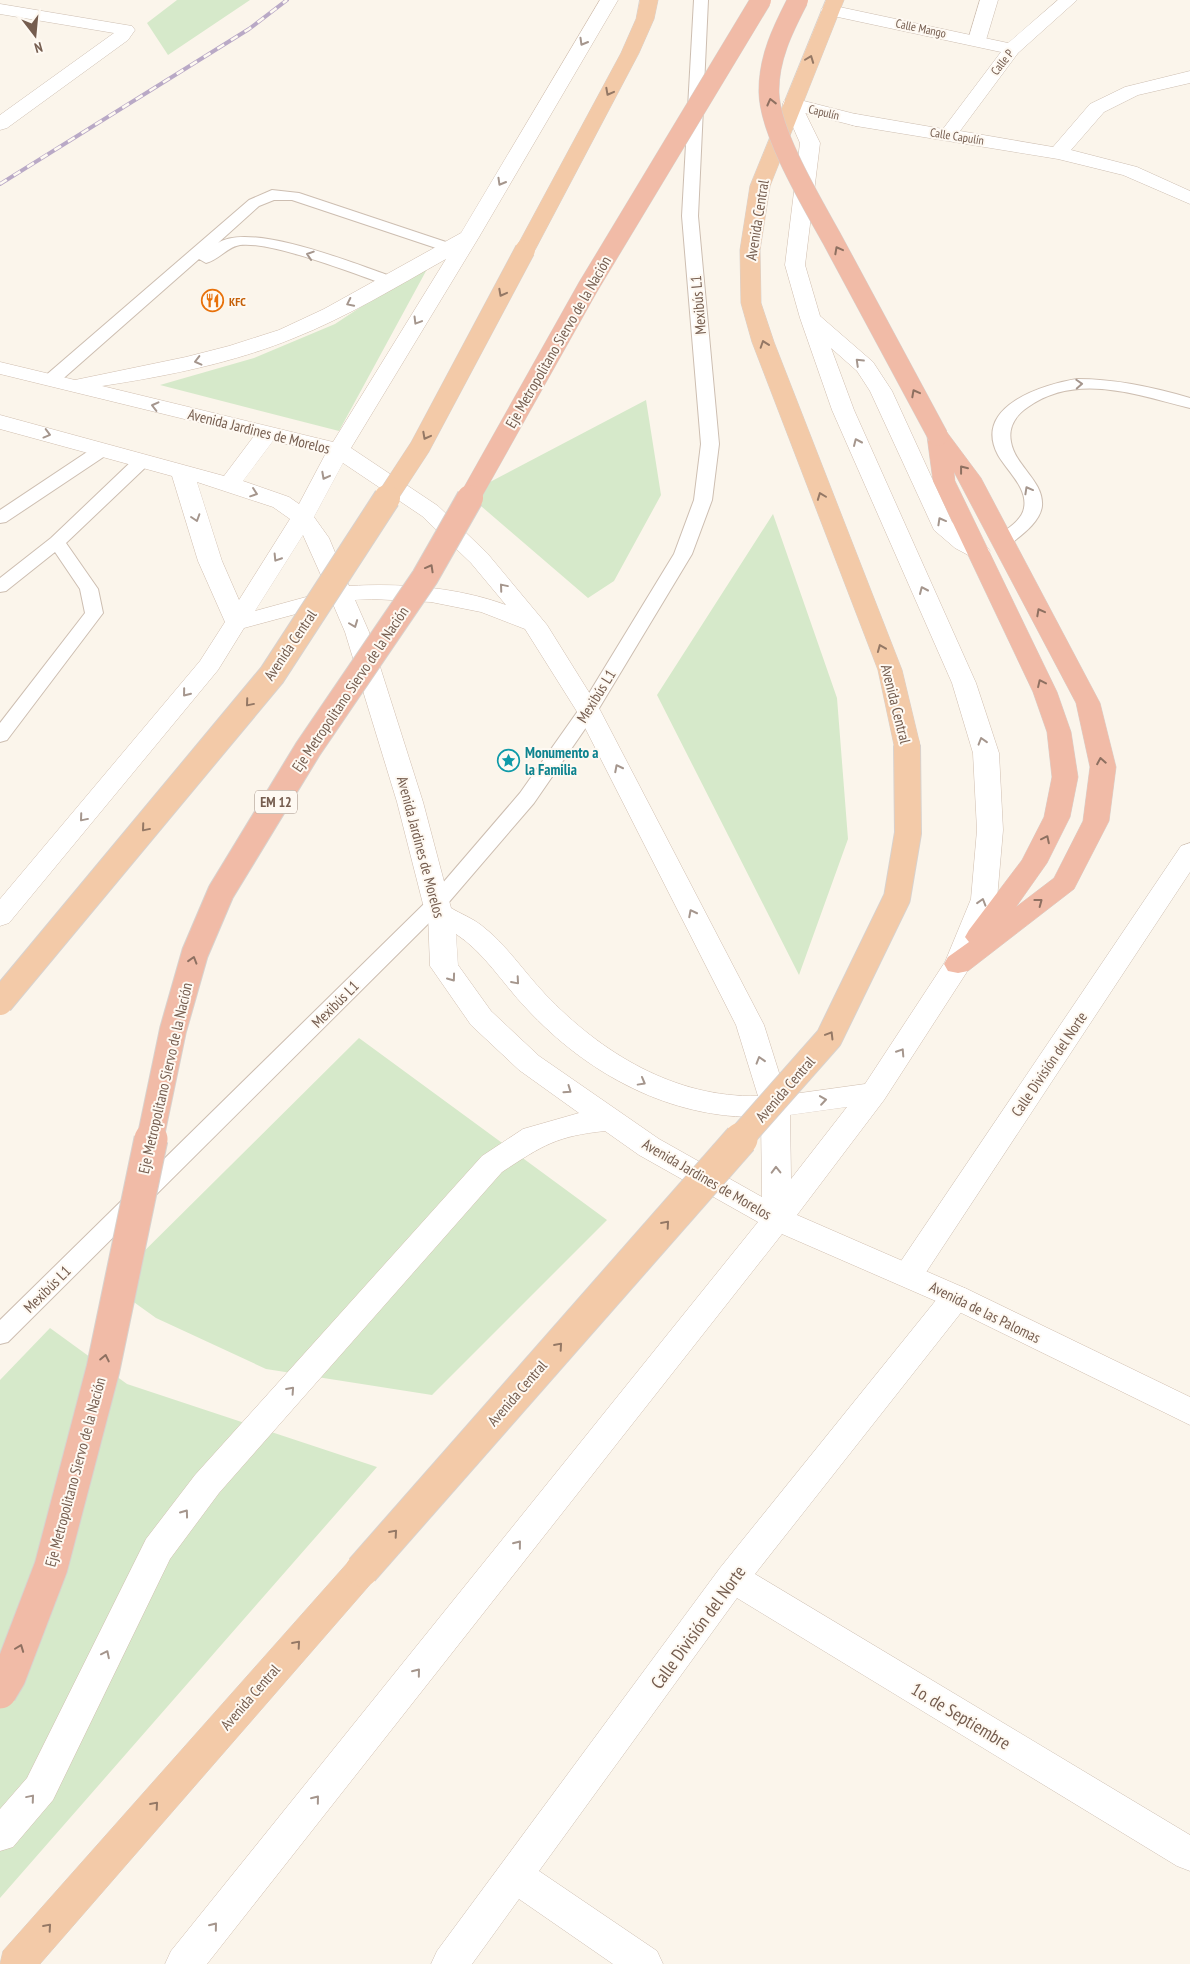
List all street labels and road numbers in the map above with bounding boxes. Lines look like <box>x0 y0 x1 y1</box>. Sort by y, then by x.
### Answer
street label: Calle Mango <box>894 15 948 41</box>
street label: Calle P <box>987 46 1017 78</box>
street label: Capulín <box>807 101 841 123</box>
street label: Calle Capulín <box>929 124 985 148</box>
street label: Avenida Central <box>741 178 773 262</box>
street label: Eje Metropolitano Siervo de la Nación <box>501 253 615 431</box>
street label: Mexibús L1 <box>686 275 710 335</box>
street label: Avenida Jardines de Morelos <box>186 404 332 458</box>
street label: Eje Metropolitano Siervo de la Nación <box>287 603 413 775</box>
street label: Avenida Central <box>259 606 321 684</box>
street label: Avenida Central <box>877 662 915 746</box>
street label: Mexibús L1 <box>572 666 620 726</box>
street label: Avenida Jardines de Morelos <box>393 774 449 920</box>
road number: EM 12 <box>255 790 297 814</box>
street label: Mexibús L1 <box>307 976 363 1032</box>
street label: Eje Metropolitano Siervo de la Nación <box>134 981 196 1175</box>
street label: Calle División del Norte <box>1007 1008 1091 1120</box>
street label: Avenida Central <box>751 1052 819 1126</box>
street label: Avenida Jardines de Morelos <box>639 1134 775 1224</box>
street label: Mexibús L1 <box>19 1261 75 1317</box>
street label: Avenida de las Palomas <box>926 1277 1044 1347</box>
street label: Avenida Central <box>483 1356 551 1430</box>
street label: Eje Metropolitano Siervo de la Nación <box>41 1375 109 1569</box>
street label: Calle División del Norte <box>646 1561 750 1693</box>
street label: Avenida Central <box>216 1660 284 1734</box>
street label: 1o. de Septiembre <box>907 1677 1015 1755</box>

